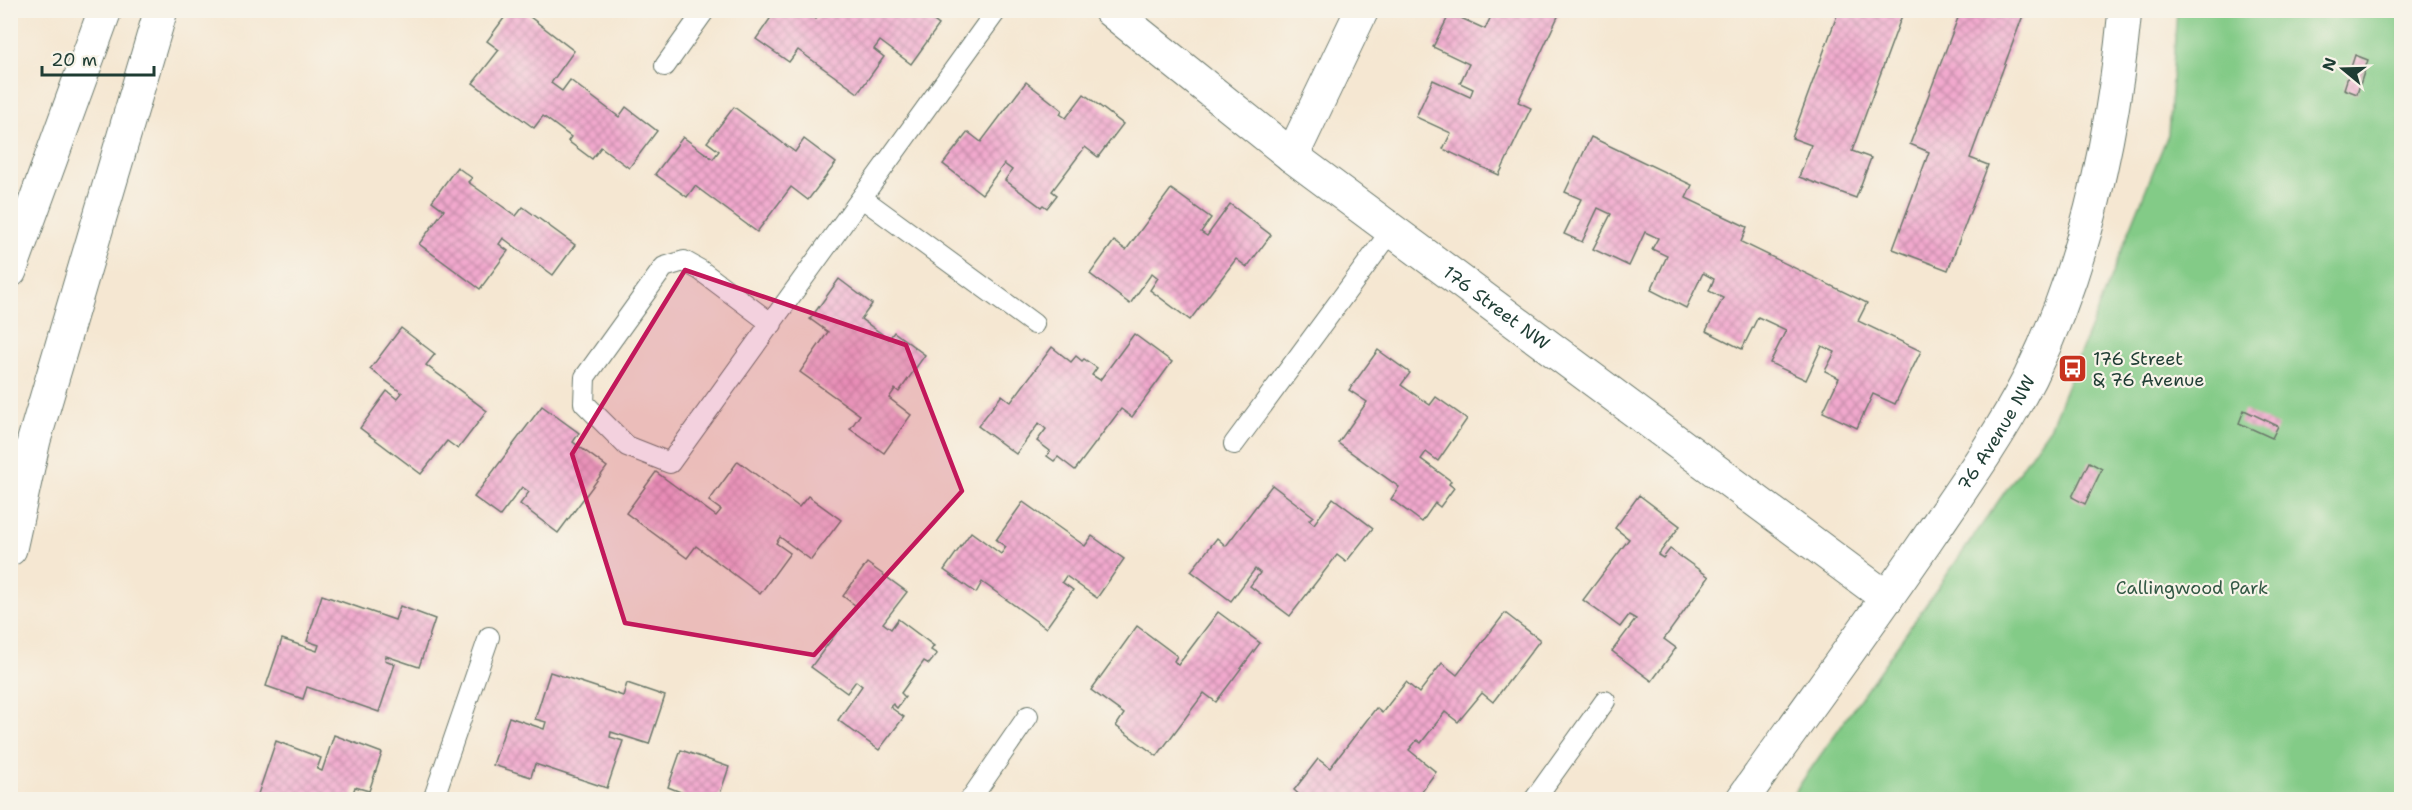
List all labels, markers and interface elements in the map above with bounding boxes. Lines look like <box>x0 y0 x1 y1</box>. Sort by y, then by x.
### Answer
scale bar <box>42 39 154 77</box>
north arrow <box>2313 39 2373 99</box>
text: 20 m <box>51 48 97 72</box>
text: N <box>2317 55 2341 74</box>
street label: 176 Street NW <box>1438 260 1555 355</box>
place label: 176 Street & 76 Avenue <box>2093 347 2204 392</box>
bus stop icon: 176 Street & 76 Avenue <box>2056 353 2088 385</box>
street label: 76 Avenue NW <box>1952 371 2041 495</box>
park label: Callingwood Park <box>2116 576 2268 600</box>

